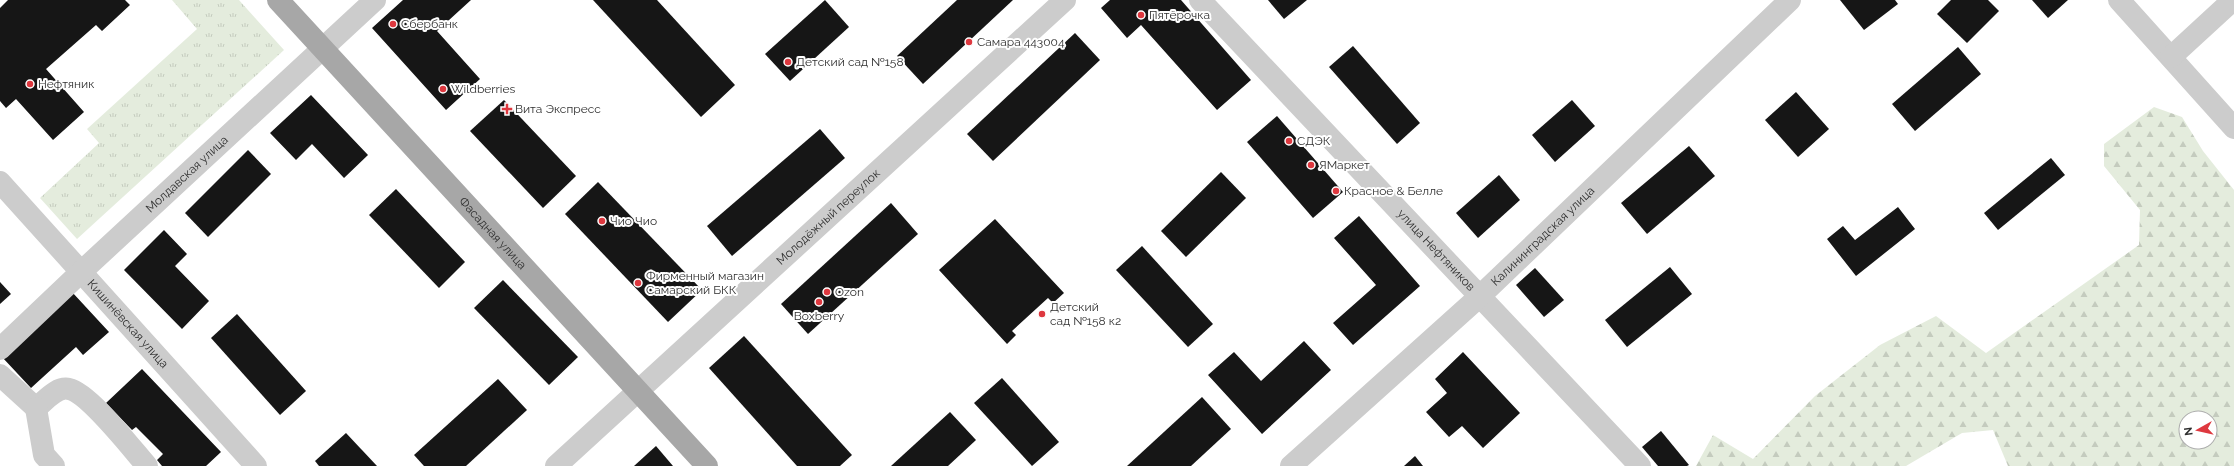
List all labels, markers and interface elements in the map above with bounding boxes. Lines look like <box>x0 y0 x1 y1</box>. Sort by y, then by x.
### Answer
place label: Пятёрочка <box>1149 8 1210 22</box>
marker: Пятёрочка <box>1136 10 1146 20</box>
place label: Сбербанк <box>401 17 458 31</box>
marker: Сбербанк <box>388 19 398 29</box>
place label: Самара 443004 <box>977 35 1065 49</box>
marker: Самара 443004 <box>964 37 974 47</box>
place label: Детский сад №158 <box>796 55 904 69</box>
marker: Детский сад №158 <box>783 57 793 67</box>
place label: Нефтяник <box>38 77 94 91</box>
marker: Нефтяник <box>25 79 35 89</box>
place label: Wildberries <box>451 82 515 96</box>
marker: Wildberries <box>438 84 448 94</box>
place label: Вита Экспресс <box>515 102 601 116</box>
marker: Вита Экспресс <box>502 104 512 114</box>
street label: Молдавская улица <box>143 133 231 215</box>
place label: СДЭК <box>1297 134 1331 148</box>
marker: СДЭК <box>1284 136 1294 146</box>
place label: ЯМаркет <box>1319 158 1370 172</box>
marker: ЯМаркет <box>1306 160 1316 170</box>
street label: Молодёжный переулок <box>774 166 883 268</box>
place label: Красное & Белле <box>1344 184 1443 198</box>
street label: Калининградская улица <box>1488 184 1597 289</box>
marker: Красное & Белле <box>1331 186 1341 196</box>
street label: Фасадная улица <box>456 194 529 272</box>
street label: улица Нефтяников <box>1394 207 1478 294</box>
place label: Чио Чио <box>610 214 657 228</box>
marker: Чио Чио <box>597 216 607 226</box>
place label: Фирменный магазин Самарский БКК <box>646 269 764 297</box>
street label: Кишинёвская улица <box>84 277 171 371</box>
marker: Фирменный магазин Самарский БКК <box>633 278 643 288</box>
place label: Ozon <box>835 285 864 299</box>
marker: Ozon <box>822 287 832 297</box>
marker: Boxberry <box>814 297 824 307</box>
place label: Детский сад №158 к2 <box>1050 300 1121 328</box>
place label: Boxberry <box>794 309 845 323</box>
marker: Детский сад №158 к2 <box>1037 309 1047 319</box>
north arrow <box>2178 410 2218 450</box>
text: N <box>2182 426 2196 436</box>

